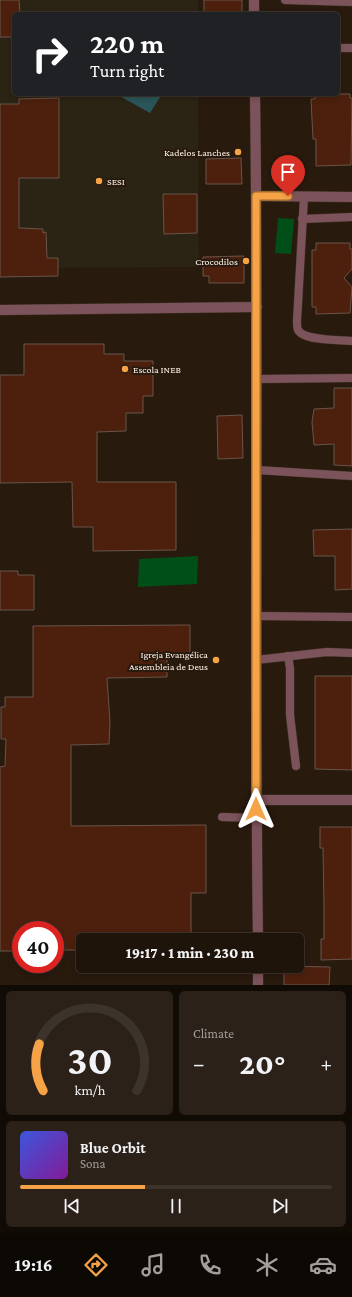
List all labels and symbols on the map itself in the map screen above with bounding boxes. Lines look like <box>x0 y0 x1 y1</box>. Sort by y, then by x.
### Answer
place label: Kadelos Lanches <box>164 147 230 158</box>
marker: Kadelos Lanches <box>233 147 243 157</box>
pin <box>271 155 305 196</box>
marker: SESI <box>94 176 104 186</box>
place label: SESI <box>107 176 125 187</box>
place label: Crocodilos <box>195 256 238 267</box>
marker: Crocodilos <box>241 256 251 266</box>
marker: Escola INEB <box>120 364 130 374</box>
place label: Escola INEB <box>133 364 182 375</box>
place label: Igreja Evangélica Assembleia de Deus <box>129 649 208 672</box>
marker: Igreja Evangélica Assembleia de Deus <box>211 655 221 665</box>
position arrow <box>235 788 277 830</box>
speed limit sign: 40 <box>12 921 64 973</box>

